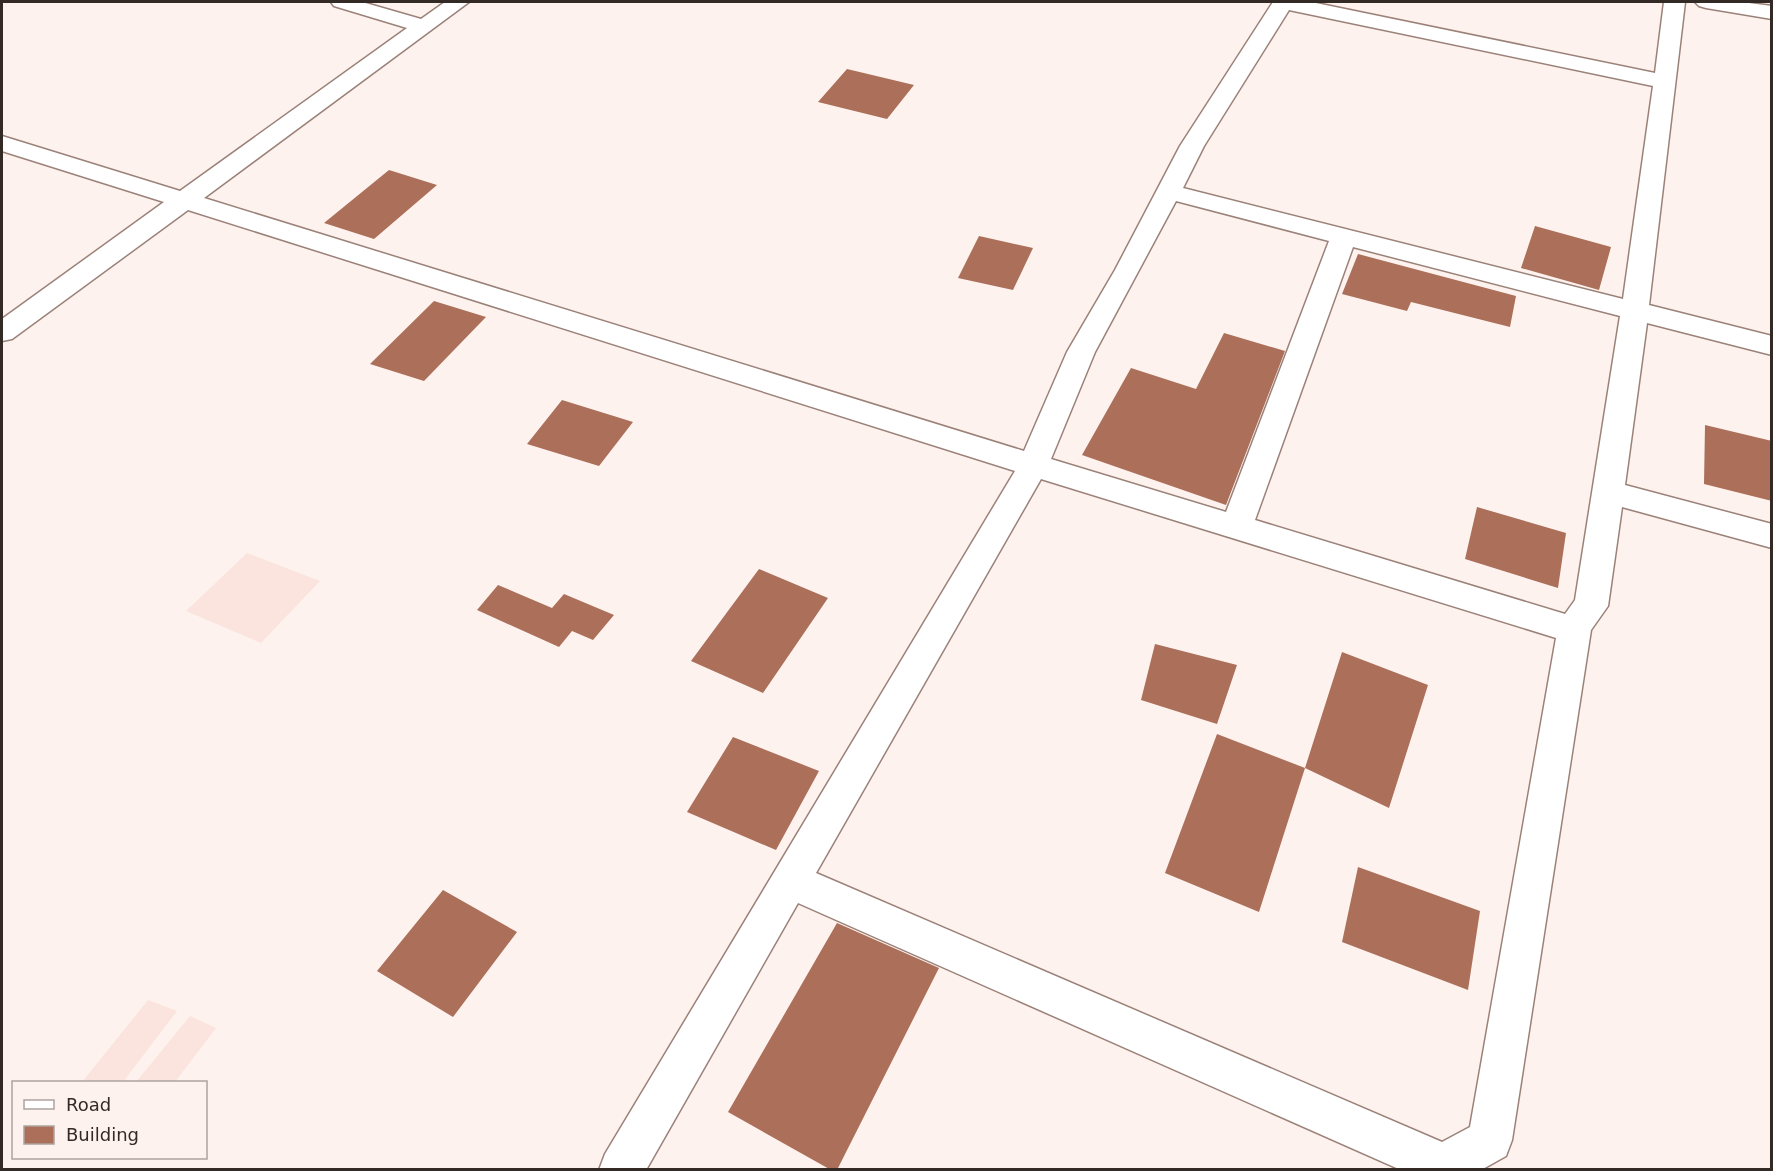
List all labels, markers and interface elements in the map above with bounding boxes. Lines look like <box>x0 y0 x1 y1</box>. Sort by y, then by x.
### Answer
legend <box>12 1081 207 1159</box>
text: Road <box>66 1094 111 1115</box>
text: Building <box>66 1124 139 1145</box>

